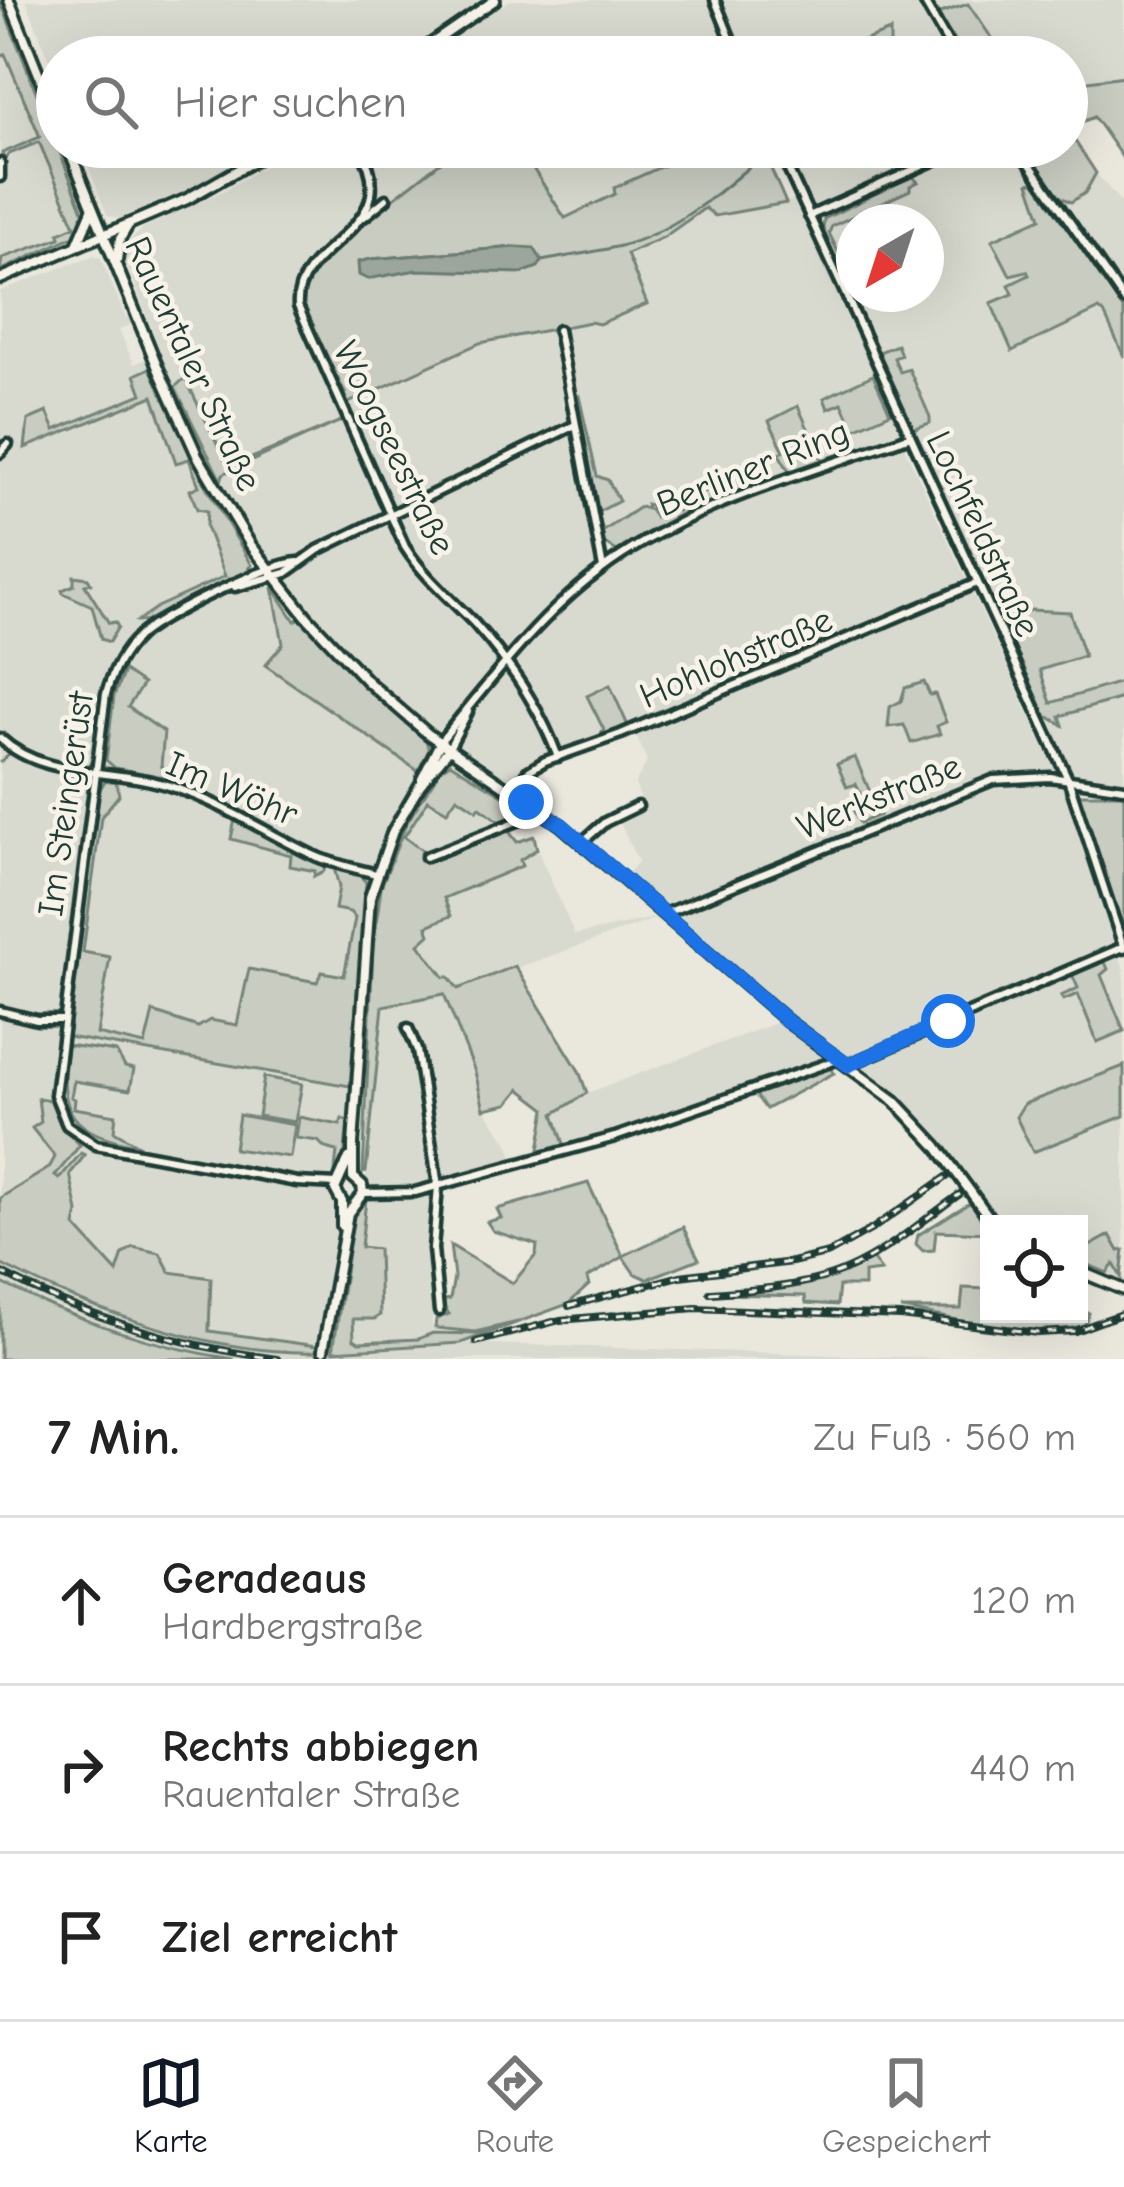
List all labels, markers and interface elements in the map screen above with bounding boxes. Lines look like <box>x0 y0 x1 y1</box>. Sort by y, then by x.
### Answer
search box <box>36 36 1088 168</box>
icon: search <box>78 69 144 135</box>
text: Hier suchen <box>174 76 407 128</box>
north arrow <box>836 204 944 312</box>
street label: Rauentaler Straße <box>116 231 270 497</box>
street label: Woogseestraße <box>325 335 463 561</box>
street label: Berliner Ring <box>651 411 855 525</box>
street label: Lochfeldstraße <box>918 425 1048 643</box>
street label: Hohlohstraße <box>634 599 838 717</box>
street label: Im Steingerüst <box>30 687 102 919</box>
street label: Im Wöhr <box>160 743 304 835</box>
street label: Werkstraße <box>791 746 967 848</box>
route end <box>499 775 553 829</box>
route start <box>921 994 975 1048</box>
map controls <box>980 1215 1088 1323</box>
button: locate <box>980 1215 1088 1323</box>
text: 7 Min. <box>48 1408 180 1467</box>
text: Zu Fuß · 560 m <box>813 1415 1076 1460</box>
text: Geradeaus <box>162 1552 366 1604</box>
icon: ahead <box>48 1568 114 1634</box>
text: 120 m <box>971 1578 1076 1623</box>
text: Hardbergstraße <box>162 1604 423 1649</box>
text: Rechts abbiegen <box>162 1720 479 1772</box>
icon: right <box>48 1736 114 1802</box>
text: 440 m <box>969 1746 1076 1791</box>
text: Rauentaler Straße <box>162 1772 460 1817</box>
icon: arrive <box>48 1904 114 1970</box>
text: Ziel erreicht <box>162 1911 397 1963</box>
tab: Karte <box>134 2050 208 2160</box>
tab: Route <box>475 2050 554 2160</box>
tab: Gespeichert <box>822 2050 990 2160</box>

